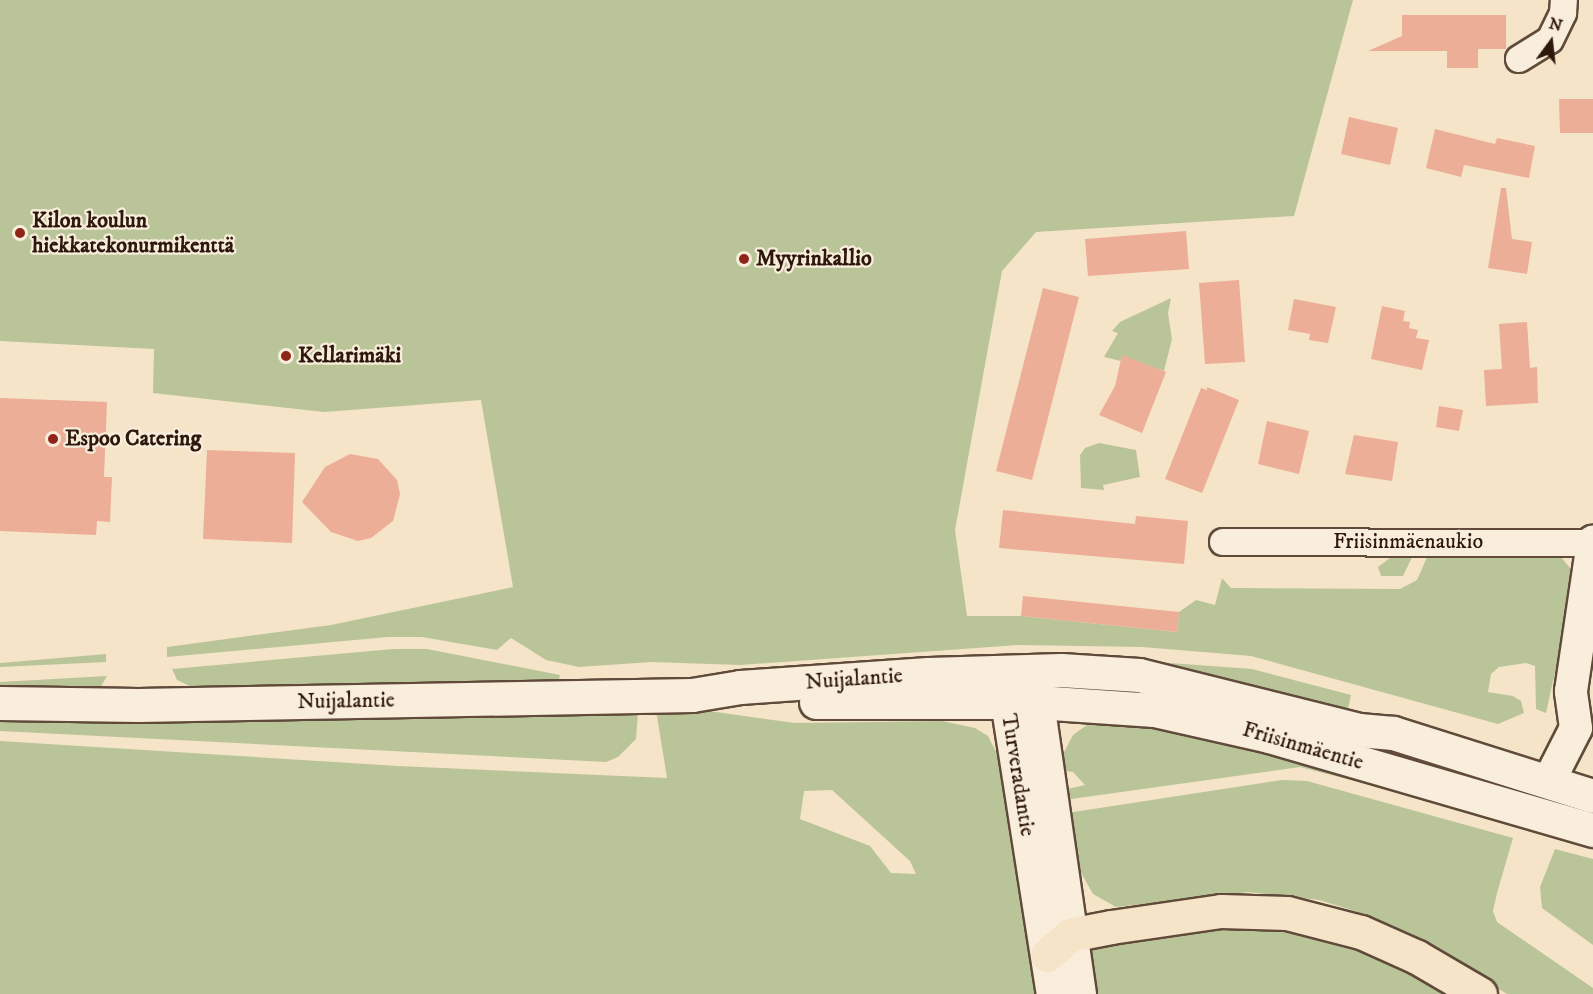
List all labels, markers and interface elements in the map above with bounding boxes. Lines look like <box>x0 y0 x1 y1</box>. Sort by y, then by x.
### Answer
north arrow <box>1521 12 1581 72</box>
text: N <box>1547 13 1565 36</box>
place label: Kilon koulun hiekkatekonurmikenttä <box>32 207 234 258</box>
marker: Kilon koulun hiekkatekonurmikenttä <box>13 226 27 240</box>
place label: Myyrinkallio <box>756 246 872 272</box>
marker: Myyrinkallio <box>737 252 751 266</box>
place label: Kellarimäki <box>298 343 401 369</box>
marker: Kellarimäki <box>279 349 293 363</box>
place label: Espoo Catering <box>65 426 201 452</box>
marker: Espoo Catering <box>46 432 60 446</box>
street label: Friisinmäenaukio <box>1333 529 1483 555</box>
street label: Nuijalantie <box>804 662 904 696</box>
street label: Nuijalantie <box>297 687 395 715</box>
street label: Turveradantie <box>995 712 1041 838</box>
street label: Friisinmäentie <box>1239 716 1367 776</box>

